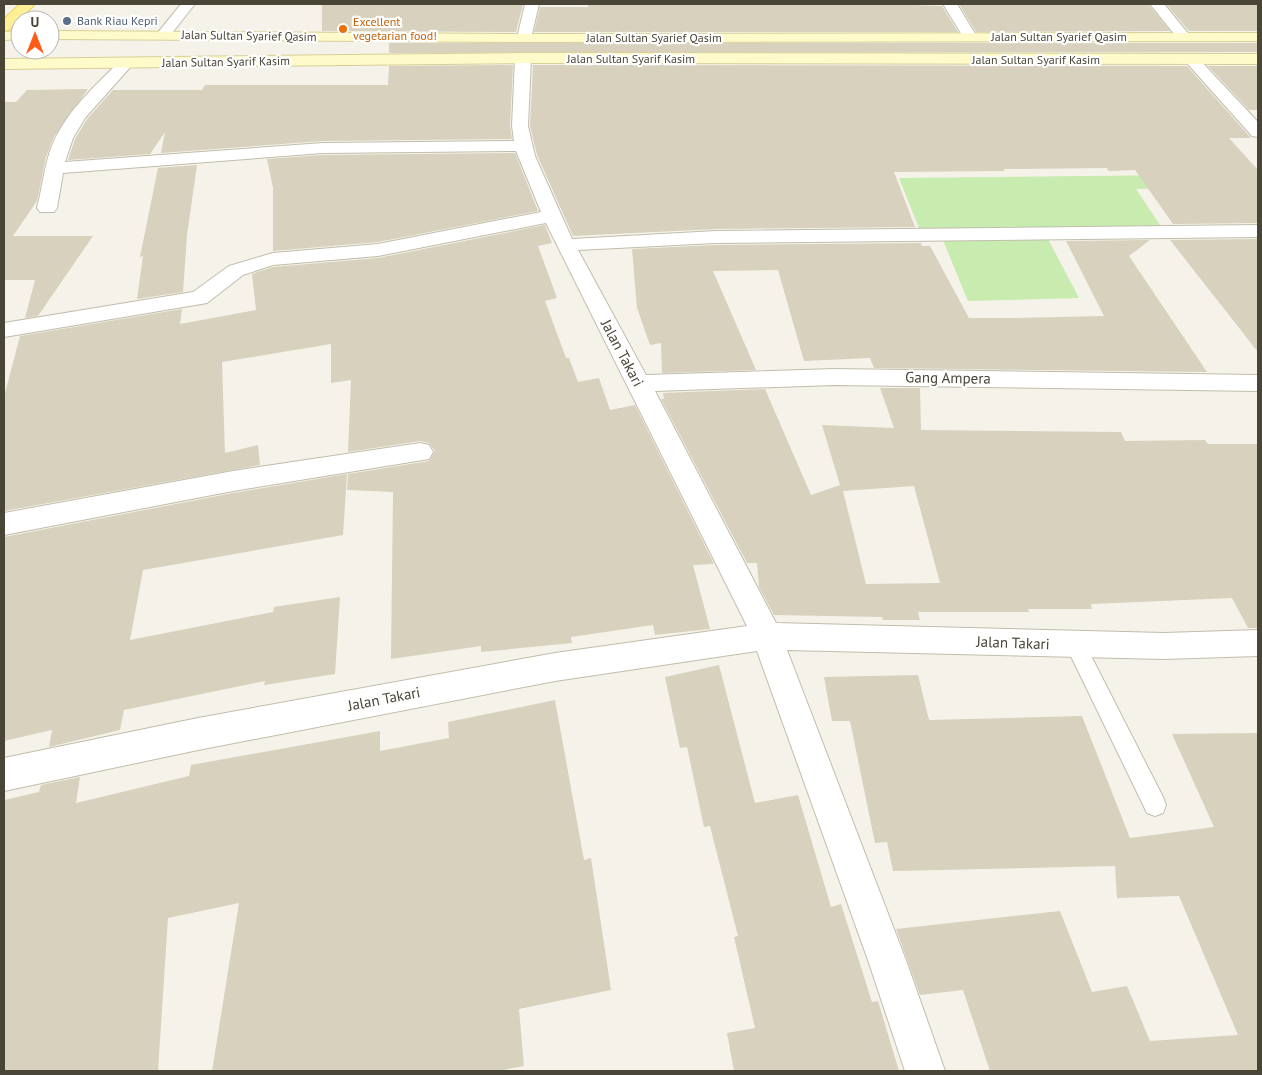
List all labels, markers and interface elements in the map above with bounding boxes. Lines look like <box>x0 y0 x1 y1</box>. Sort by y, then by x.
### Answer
north arrow <box>10 10 60 60</box>
text: U <box>31 13 39 31</box>
place label: Bank Riau Kepri <box>77 13 158 28</box>
place label: Excellent vegetarian food! <box>353 14 437 43</box>
marker: Bank Riau Kepri <box>61 15 73 27</box>
marker: Excellent vegetarian food! <box>337 23 349 35</box>
street label: Jalan Sultan Syarief Qasim <box>180 27 317 44</box>
street label: Jalan Sultan Syarief Qasim <box>990 29 1127 44</box>
street label: Jalan Sultan Syarief Qasim <box>585 30 722 45</box>
street label: Jalan Sultan Syarif Kasim <box>566 51 695 66</box>
street label: Jalan Sultan Syarif Kasim <box>971 52 1100 67</box>
street label: Jalan Sultan Syarif Kasim <box>161 53 290 70</box>
street label: Jalan Takari <box>596 315 648 390</box>
street label: Gang Ampera <box>905 367 991 388</box>
street label: Jalan Takari <box>975 632 1050 653</box>
street label: Jalan Takari <box>345 682 422 715</box>

